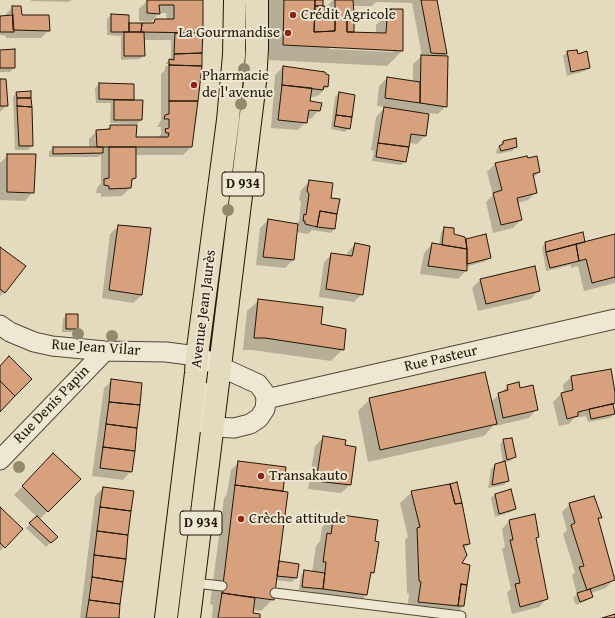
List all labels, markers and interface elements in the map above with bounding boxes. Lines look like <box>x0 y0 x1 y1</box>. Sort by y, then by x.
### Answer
place label: Crédit Agricole <box>301 6 396 24</box>
marker: Crédit Agricole <box>288 10 298 20</box>
place label: La Gourmandise <box>179 24 280 42</box>
marker: La Gourmandise <box>283 28 293 38</box>
place label: Pharmacie de l'avenue <box>202 67 273 102</box>
marker: Pharmacie de l'avenue <box>189 80 199 90</box>
road number: D 934 <box>222 172 264 196</box>
street label: Avenue Jean Jaurès <box>188 249 220 369</box>
street label: Rue Jean Vilar <box>51 336 141 360</box>
street label: Rue Pasteur <box>403 342 479 376</box>
street label: Rue Denis Papin <box>10 362 94 448</box>
place label: Transakauto <box>269 467 348 485</box>
marker: Transakauto <box>256 471 266 481</box>
place label: Crèche attitude <box>249 510 346 528</box>
road number: D 934 <box>180 511 222 535</box>
marker: Crèche attitude <box>236 514 246 524</box>

